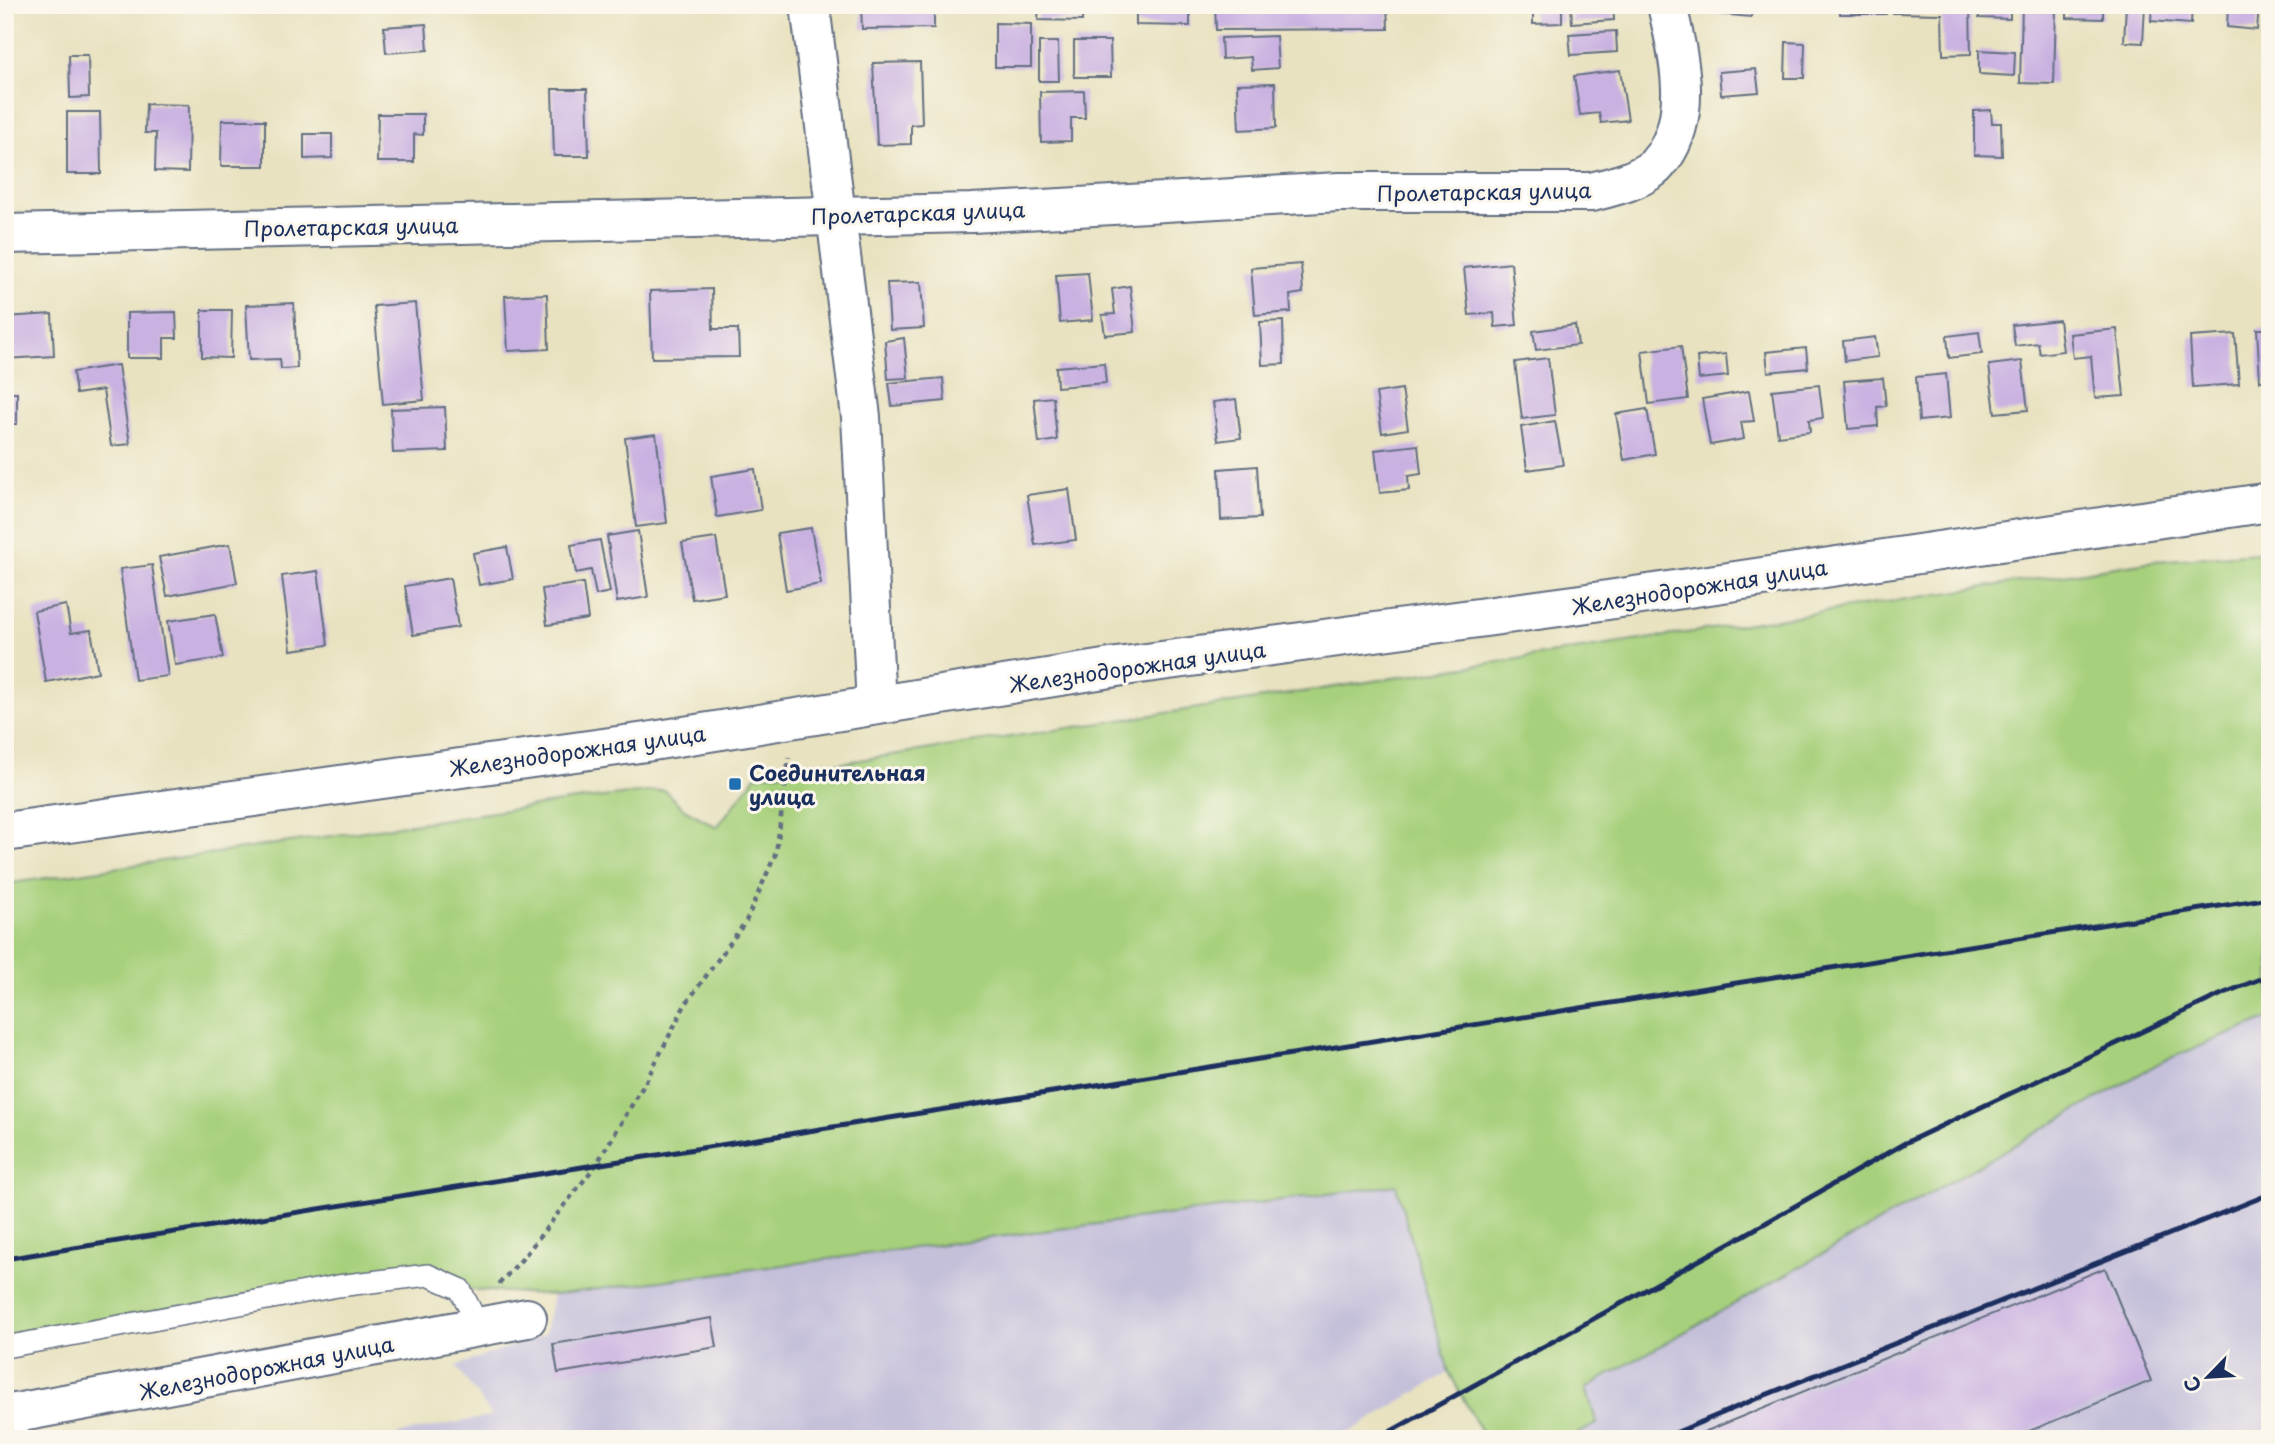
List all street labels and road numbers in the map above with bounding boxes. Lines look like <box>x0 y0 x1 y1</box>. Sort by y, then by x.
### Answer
street label: Пролетарская улица <box>1377 173 1592 209</box>
street label: Пролетарская улица <box>810 192 1027 232</box>
street label: Пролетарская улица <box>244 208 459 244</box>
street label: Железнодорожная улица <box>1569 550 1830 622</box>
street label: Железнодорожная улица <box>1006 632 1268 700</box>
street label: Железнодорожная улица <box>446 716 708 784</box>
street label: Железнодорожная улица <box>136 1326 397 1407</box>

